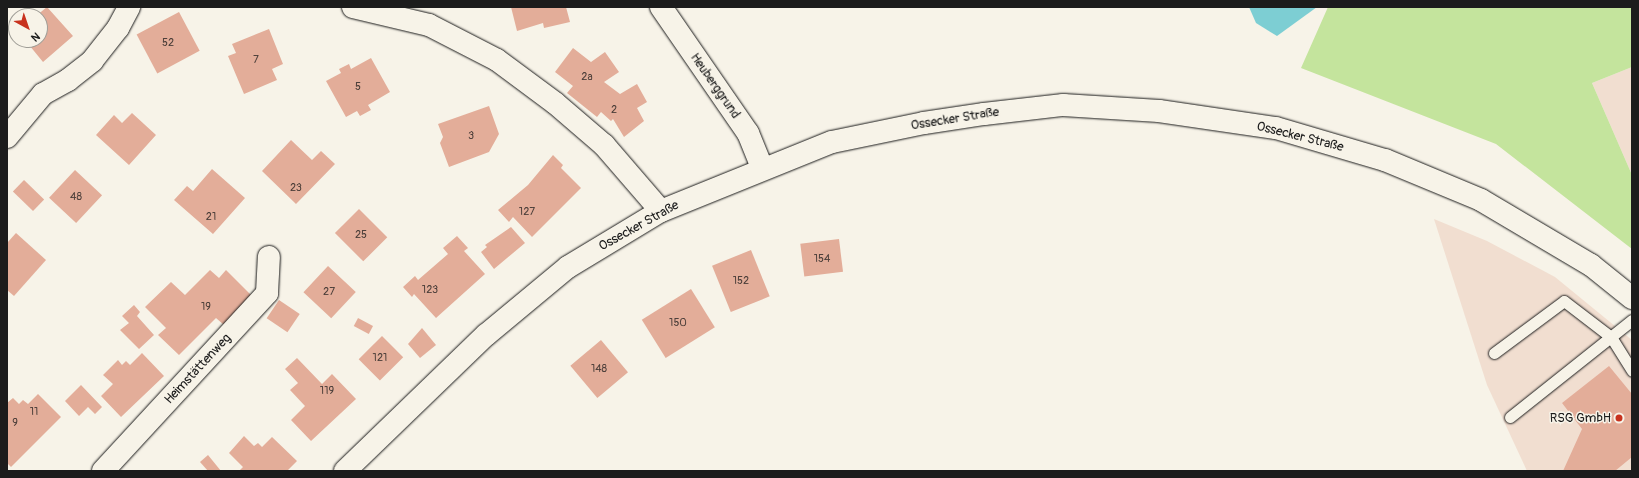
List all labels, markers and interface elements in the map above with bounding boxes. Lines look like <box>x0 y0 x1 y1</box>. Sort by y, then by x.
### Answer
north arrow <box>8 8 48 48</box>
text: N <box>28 29 42 44</box>
house number: 52 <box>162 36 174 50</box>
street label: Heuberggrund <box>687 50 743 122</box>
house number: 7 <box>253 53 259 67</box>
house number: 2a <box>581 70 593 84</box>
house number: 5 <box>355 80 361 94</box>
house number: 2 <box>611 103 617 117</box>
street label: Ossecker Straße <box>910 104 1000 134</box>
street label: Ossecker Straße <box>1255 119 1345 155</box>
house number: 3 <box>468 129 474 143</box>
house number: 23 <box>290 181 302 195</box>
house number: 48 <box>70 190 82 204</box>
street label: Ossecker Straße <box>596 198 682 254</box>
house number: 127 <box>519 205 535 219</box>
house number: 21 <box>206 210 216 224</box>
house number: 25 <box>355 228 367 242</box>
house number: 154 <box>814 252 830 266</box>
house number: 152 <box>733 274 749 288</box>
house number: 123 <box>422 283 438 297</box>
house number: 27 <box>323 285 335 299</box>
house number: 19 <box>201 300 211 314</box>
house number: 150 <box>669 316 687 330</box>
street label: Heimstättenweg <box>161 331 235 407</box>
house number: 121 <box>373 351 387 365</box>
house number: 148 <box>591 362 607 376</box>
house number: 119 <box>320 384 334 398</box>
house number: 11 <box>30 405 38 419</box>
place label: RSG GmbH <box>1550 410 1611 426</box>
marker: RSG GmbH <box>1614 413 1624 423</box>
house number: 9 <box>12 416 18 430</box>

